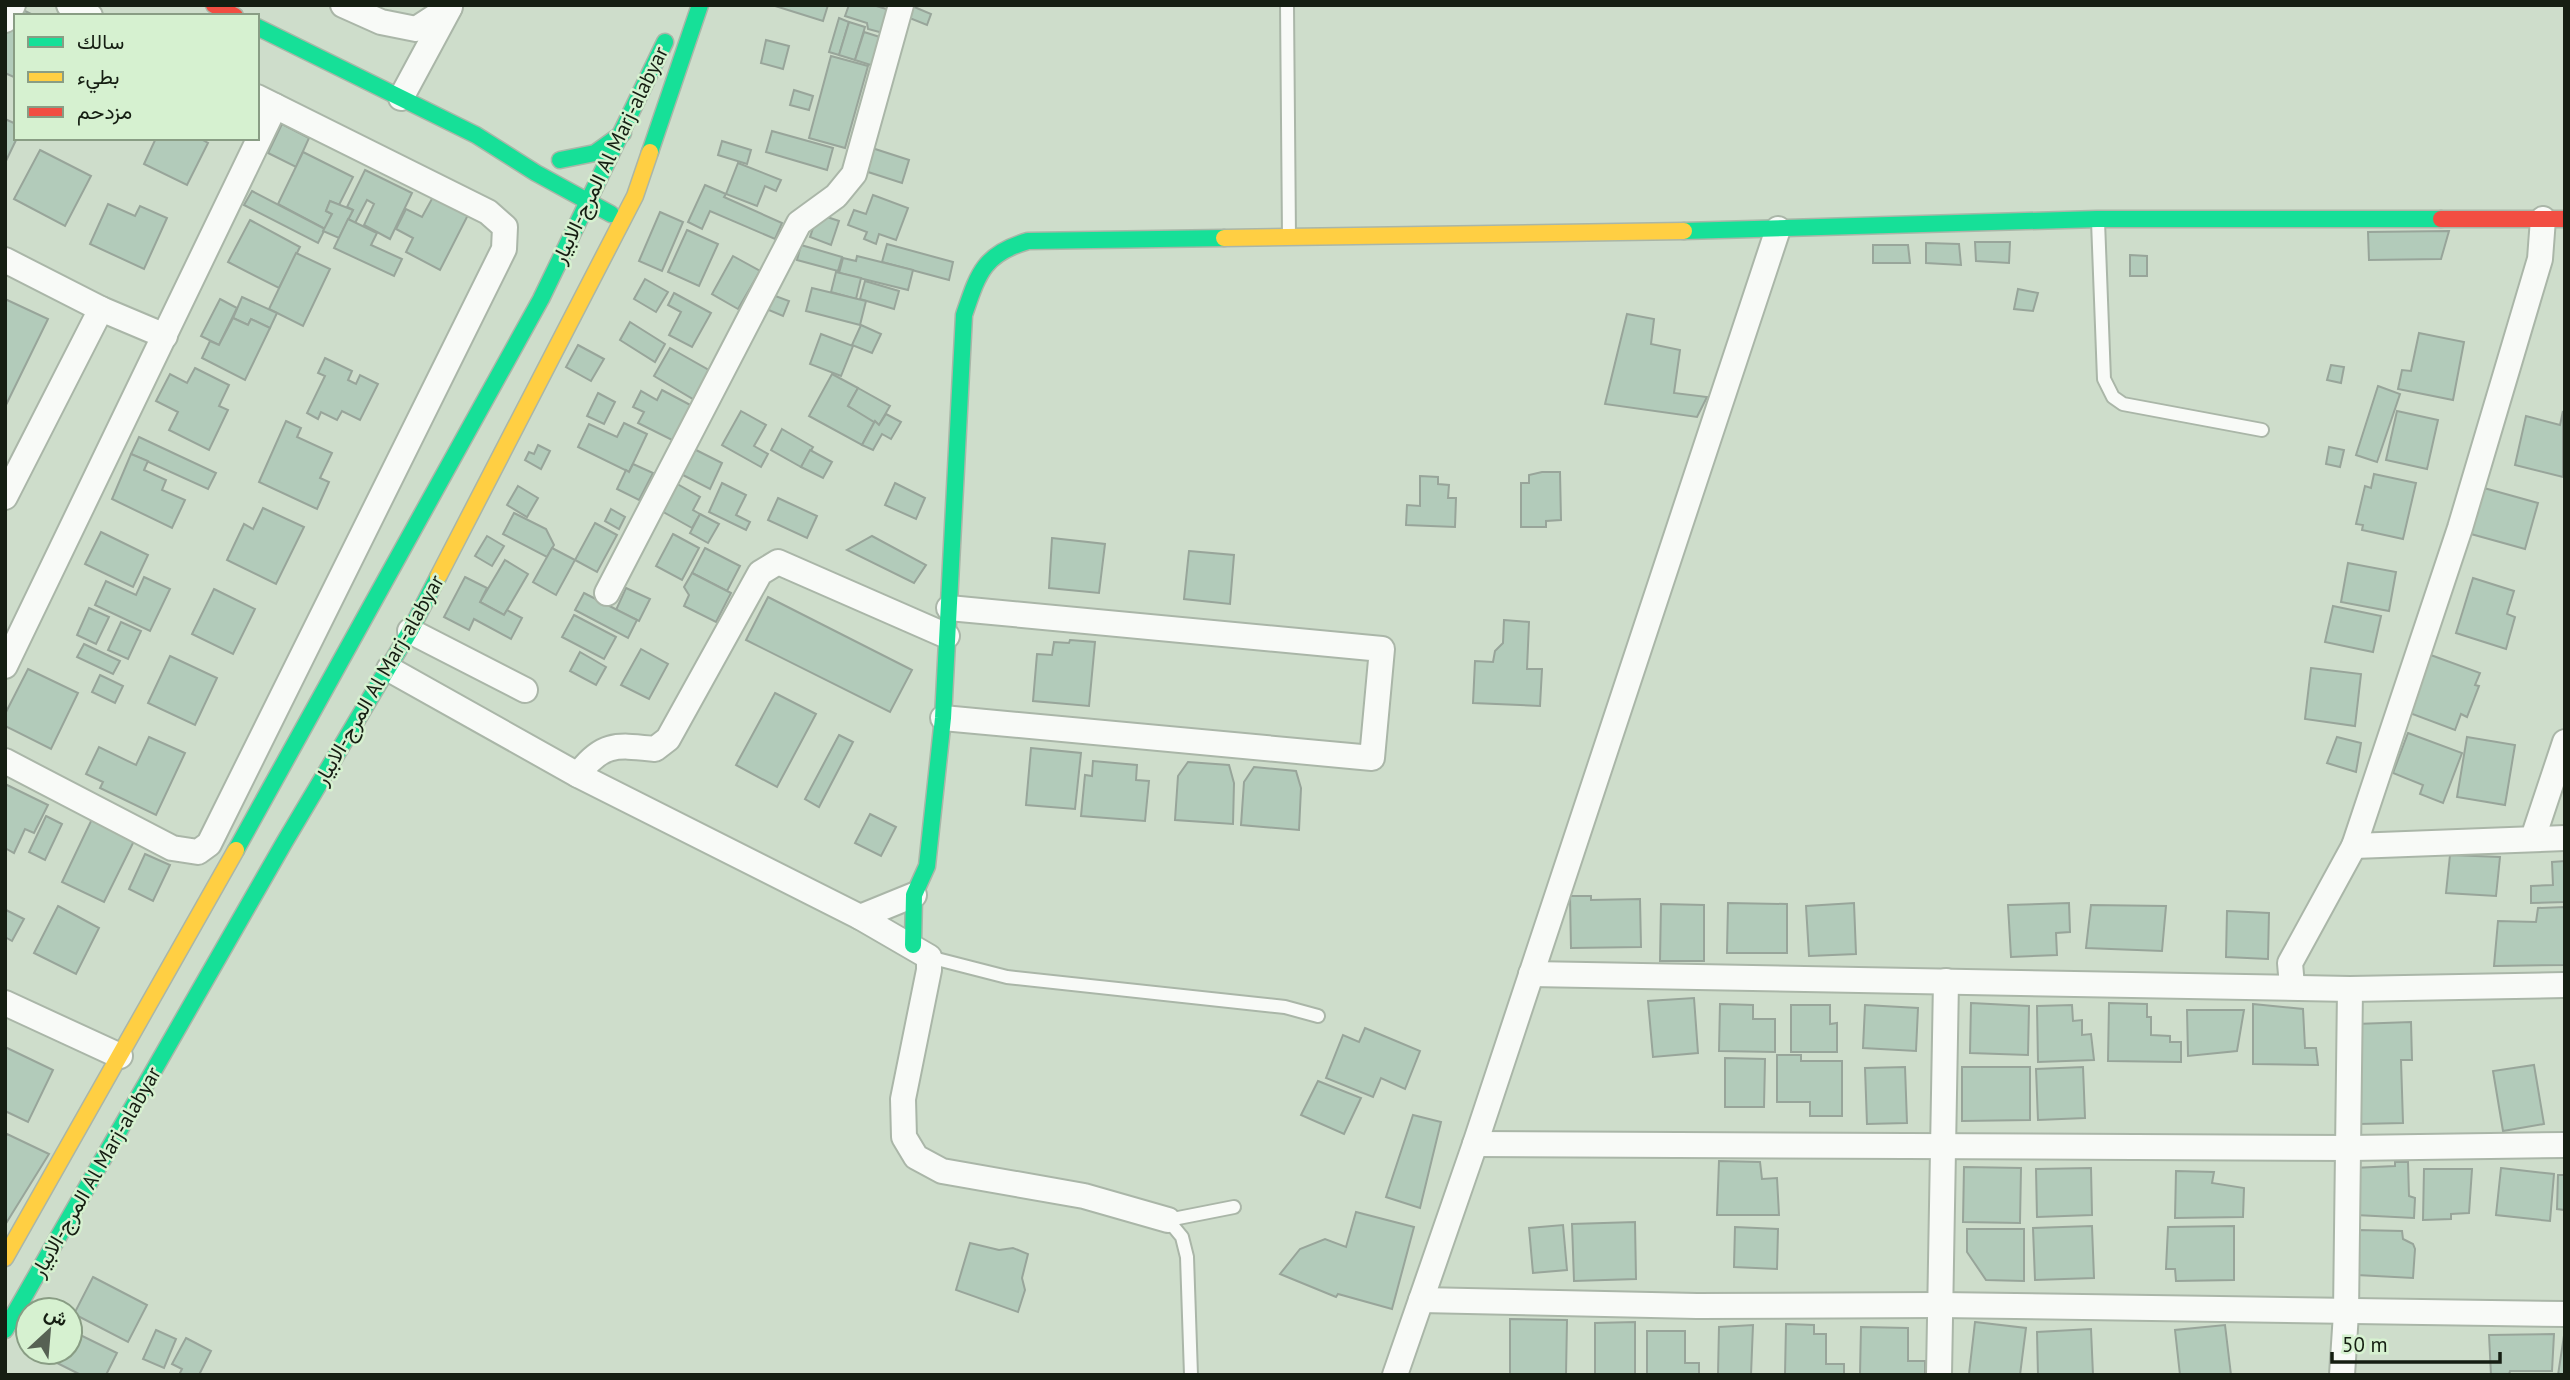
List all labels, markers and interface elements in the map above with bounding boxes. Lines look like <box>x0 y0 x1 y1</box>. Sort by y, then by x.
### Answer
legend <box>14 14 259 140</box>
text: سالك <box>77 28 124 55</box>
street label: المرج-الابيار Al Marj-alabyar <box>545 42 675 269</box>
text: بطيء <box>77 63 120 94</box>
text: مزدحم <box>77 98 132 126</box>
street label: المرج-الابيار Al Marj-alabyar <box>307 570 451 791</box>
street label: المرج-الابيار Al Marj-alabyar <box>24 1062 168 1283</box>
north arrow <box>14 1296 84 1366</box>
text: ش <box>41 1300 72 1332</box>
scale bar <box>2332 1320 2500 1364</box>
text: 50 m <box>2342 1331 2388 1358</box>

